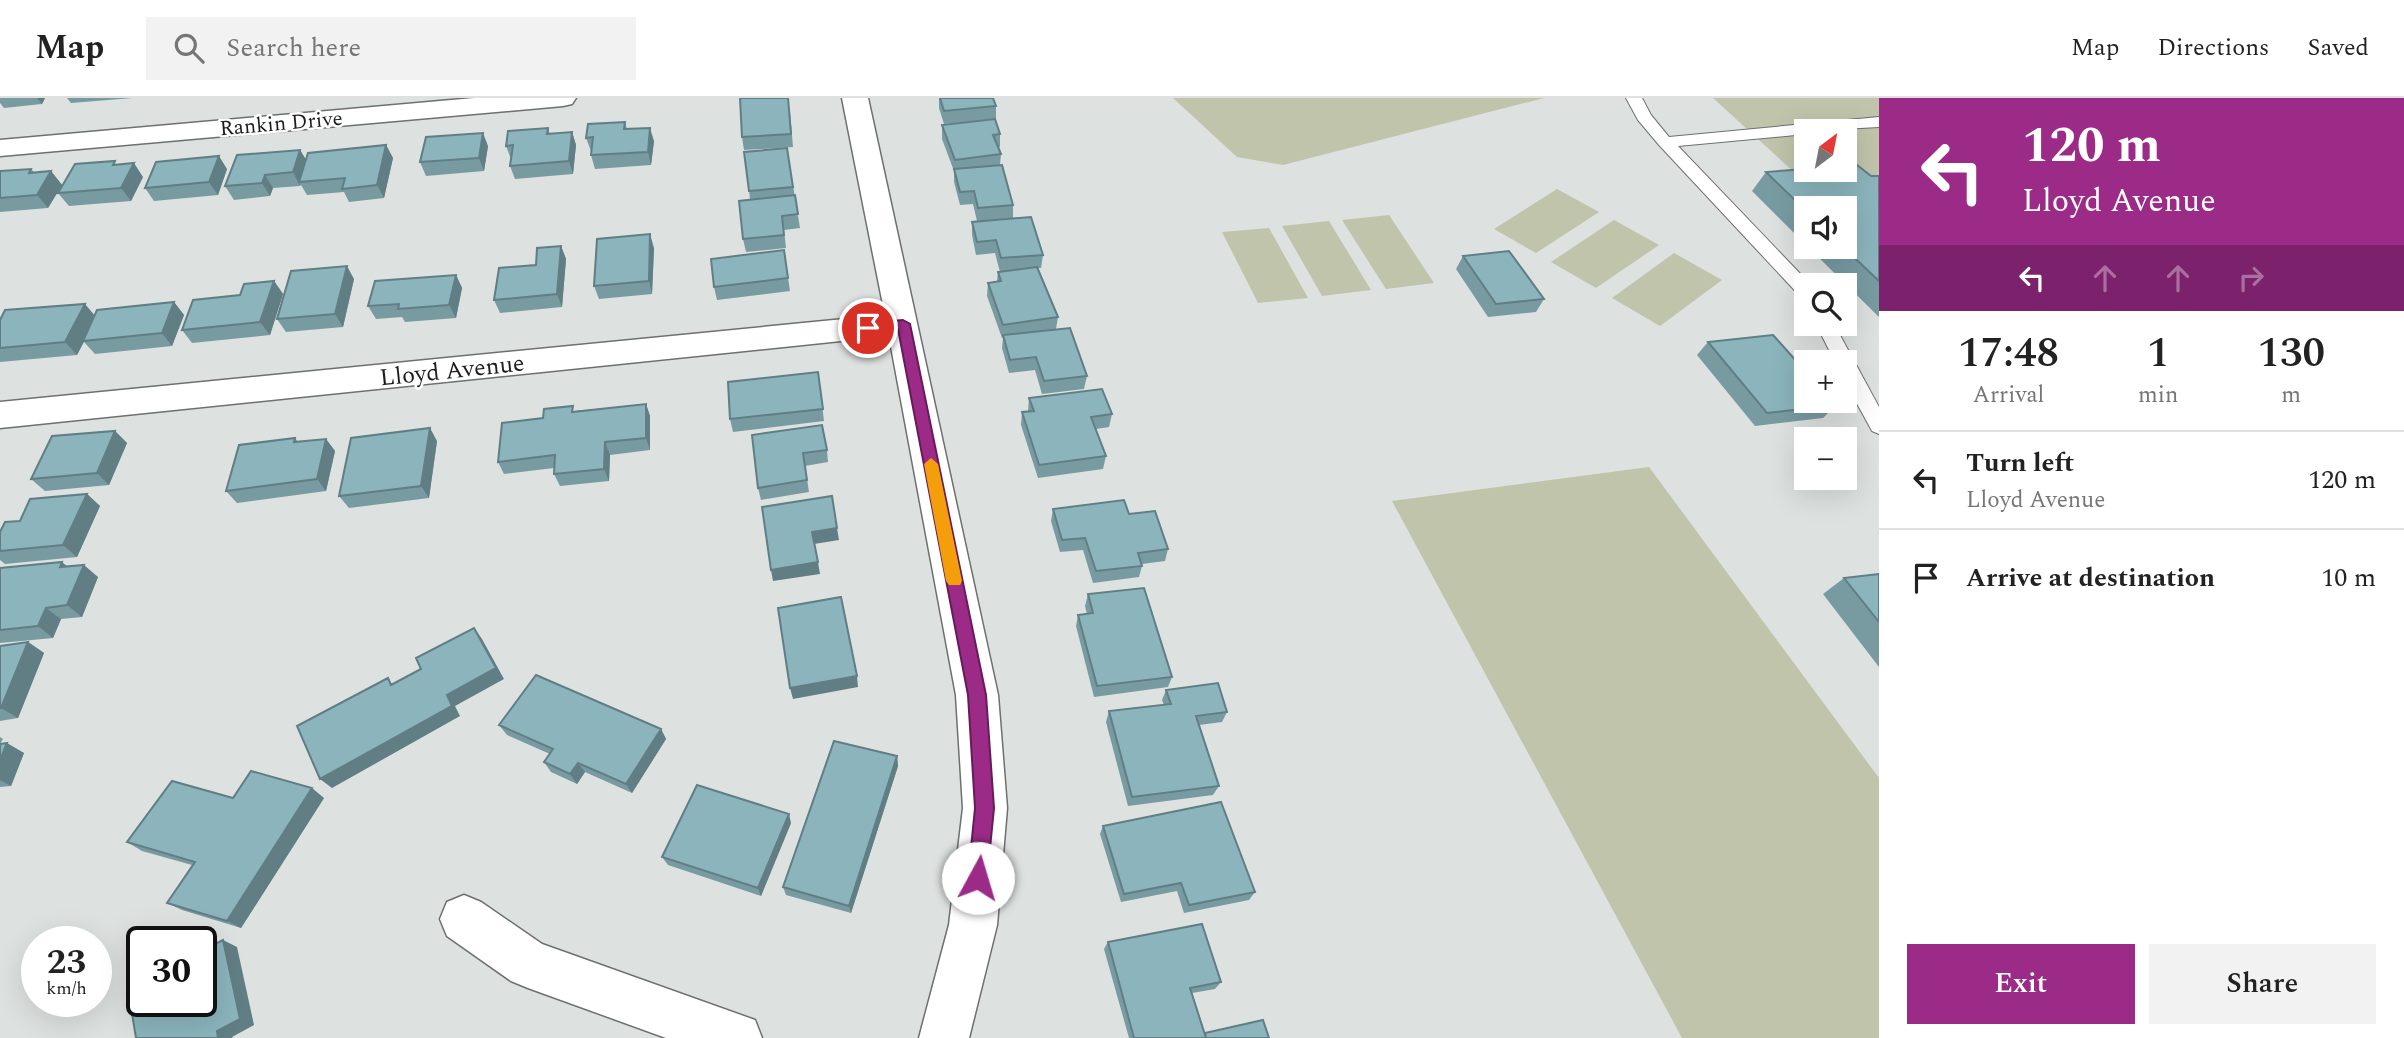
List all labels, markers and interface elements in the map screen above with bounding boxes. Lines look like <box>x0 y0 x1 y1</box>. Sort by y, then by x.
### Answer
search box <box>146 17 636 80</box>
text: Map <box>35 23 104 73</box>
text: Search here <box>226 28 361 68</box>
icon: search <box>170 29 208 67</box>
text: Map <box>2071 30 2119 66</box>
text: Directions <box>2157 30 2269 66</box>
text: Saved <box>2307 30 2369 66</box>
street label: Rankin Drive <box>218 103 344 145</box>
text: 120 m <box>2022 109 2161 184</box>
north arrow <box>1794 119 1857 182</box>
map controls <box>1794 119 1857 490</box>
icon: left <box>1907 126 1998 217</box>
text: Lloyd Avenue <box>2022 177 2216 226</box>
button: sound <box>1794 196 1857 259</box>
icon: left <box>2013 259 2051 297</box>
icon: ahead <box>2086 259 2124 297</box>
icon: ahead <box>2159 259 2197 297</box>
icon: right <box>2232 259 2270 297</box>
button: search <box>1794 273 1857 336</box>
pin <box>838 298 898 358</box>
icon: arrive <box>849 309 887 347</box>
text: 17:48 <box>1958 322 2059 385</box>
text: 1 <box>2147 322 2169 385</box>
text: 130 <box>2257 322 2325 385</box>
street label: Lloyd Avenue <box>378 345 526 396</box>
button: + <box>1794 350 1857 413</box>
text: Arrival <box>1973 378 2044 413</box>
text: min <box>2138 378 2178 413</box>
text: m <box>2281 378 2301 413</box>
button: − <box>1794 427 1857 490</box>
text: Turn left <box>1966 443 2074 483</box>
text: 120 m <box>2308 460 2376 500</box>
icon: left <box>1907 461 1945 499</box>
text: Lloyd Avenue <box>1966 483 2105 518</box>
text: Arrive at destination <box>1966 558 2215 598</box>
text: 10 m <box>2321 558 2376 598</box>
icon: arrive <box>1907 559 1945 597</box>
position arrow <box>941 841 1015 915</box>
speed limit sign: 30 <box>126 926 217 1017</box>
text: 23 <box>47 936 86 989</box>
button: Exit <box>1907 944 2135 1024</box>
button: Share <box>2149 944 2376 1024</box>
text: km/h <box>46 975 87 1002</box>

